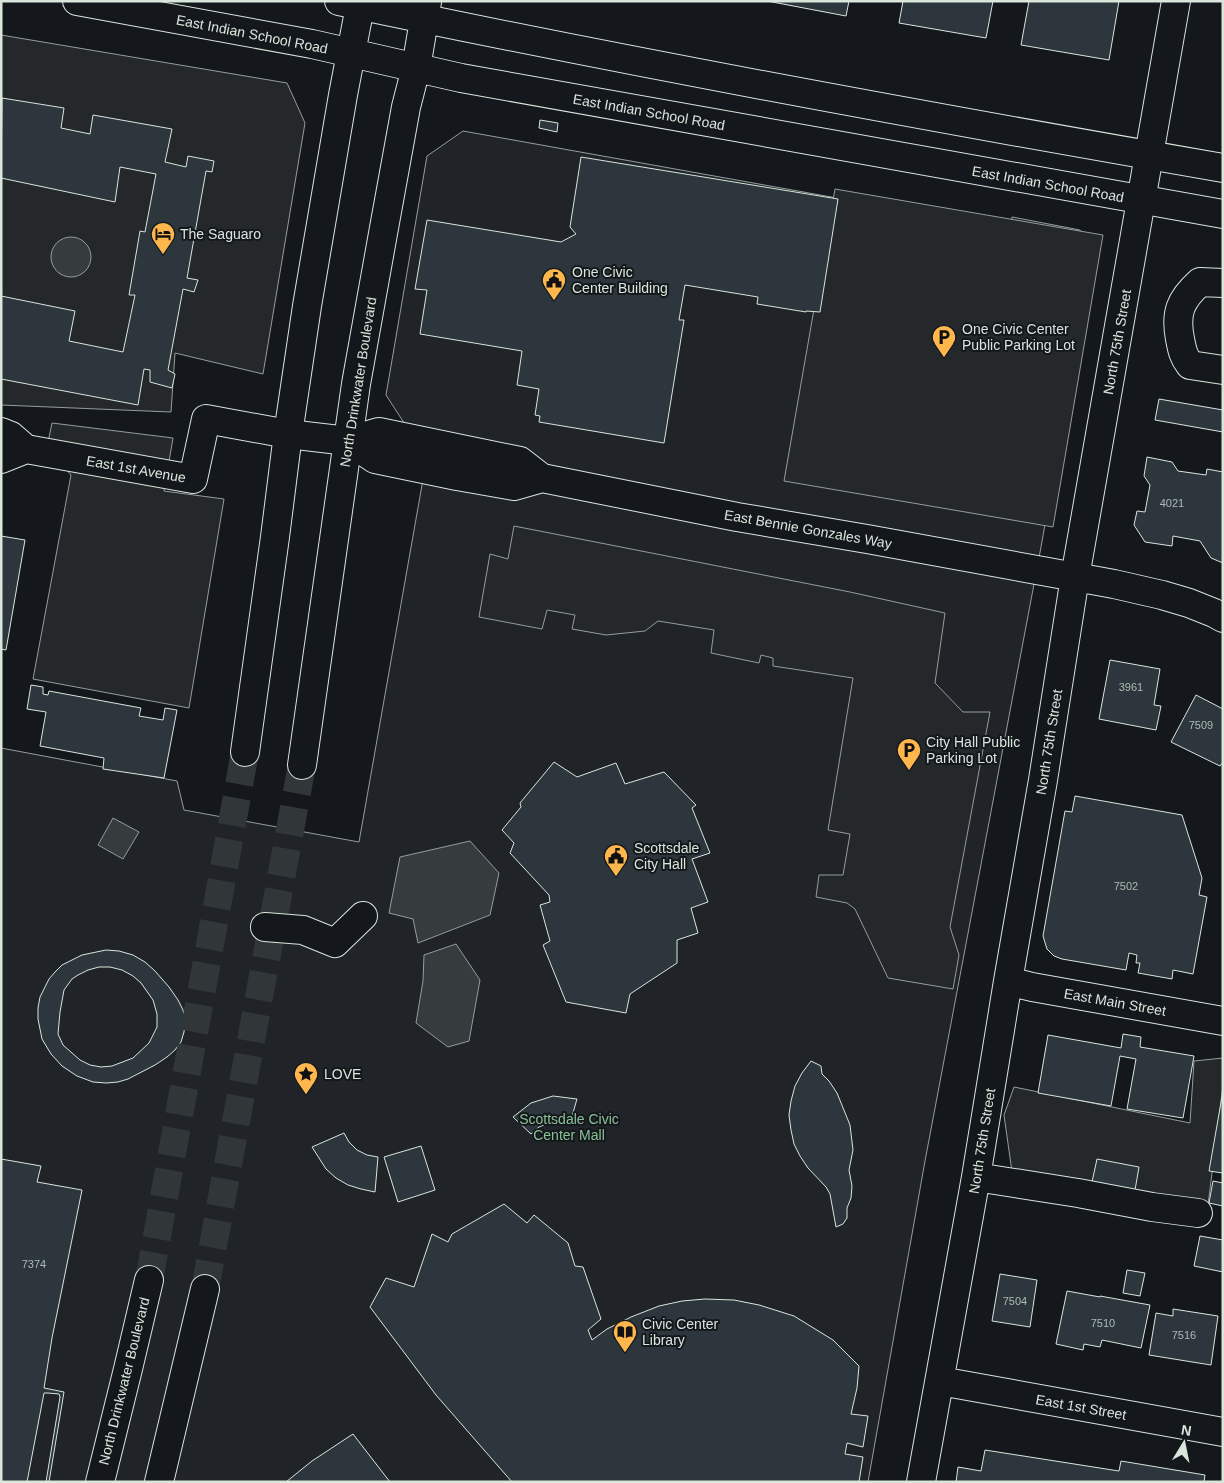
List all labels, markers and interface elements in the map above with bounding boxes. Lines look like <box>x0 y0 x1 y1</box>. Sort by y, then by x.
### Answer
street label: East Indian School Road <box>175 11 329 57</box>
street label: East Indian School Road <box>572 91 726 133</box>
street label: East Indian School Road <box>971 163 1125 205</box>
hotel icon: The Saguaro <box>150 221 176 255</box>
place label: The Saguaro <box>180 226 261 242</box>
place label: One Civic Center Building <box>572 264 668 296</box>
public building icon: One Civic Center Building <box>541 267 567 301</box>
street label: North 75th Street <box>1100 288 1134 396</box>
street label: North Drinkwater Boulevard <box>337 296 379 468</box>
place label: One Civic Center Public Parking Lot <box>962 321 1075 353</box>
parking icon: One Civic Center Public Parking Lot <box>931 324 957 358</box>
street label: East 1st Avenue <box>85 452 187 486</box>
house number: 4021 <box>1160 497 1184 509</box>
street label: East Bennie Gonzales Way <box>723 506 893 552</box>
house number: 3961 <box>1119 681 1143 693</box>
street label: North 75th Street <box>1033 688 1065 796</box>
house number: 7509 <box>1189 719 1213 731</box>
place label: City Hall Public Parking Lot <box>926 734 1020 766</box>
parking icon: City Hall Public Parking Lot <box>896 737 922 771</box>
place label: Scottsdale City Hall <box>634 840 700 872</box>
public building icon: Scottsdale City Hall <box>603 843 629 877</box>
house number: 7502 <box>1114 880 1138 892</box>
street label: East Main Street <box>1063 985 1167 1019</box>
place icon: LOVE <box>293 1061 319 1095</box>
place label: LOVE <box>324 1066 361 1082</box>
street label: North 75th Street <box>966 1087 998 1195</box>
park label: Scottsdale Civic Center Mall <box>519 1111 619 1143</box>
house number: 7374 <box>22 1258 46 1270</box>
house number: 7504 <box>1003 1295 1027 1307</box>
street label: North Drinkwater Boulevard <box>95 1296 153 1466</box>
place label: Civic Center Library <box>642 1316 719 1348</box>
house number: 7510 <box>1091 1317 1115 1329</box>
library icon: Civic Center Library <box>612 1319 638 1353</box>
house number: 7516 <box>1172 1329 1196 1341</box>
street label: East 1st Street <box>1034 1391 1128 1423</box>
north arrow <box>1159 1418 1209 1468</box>
text: N <box>1180 1421 1193 1439</box>

